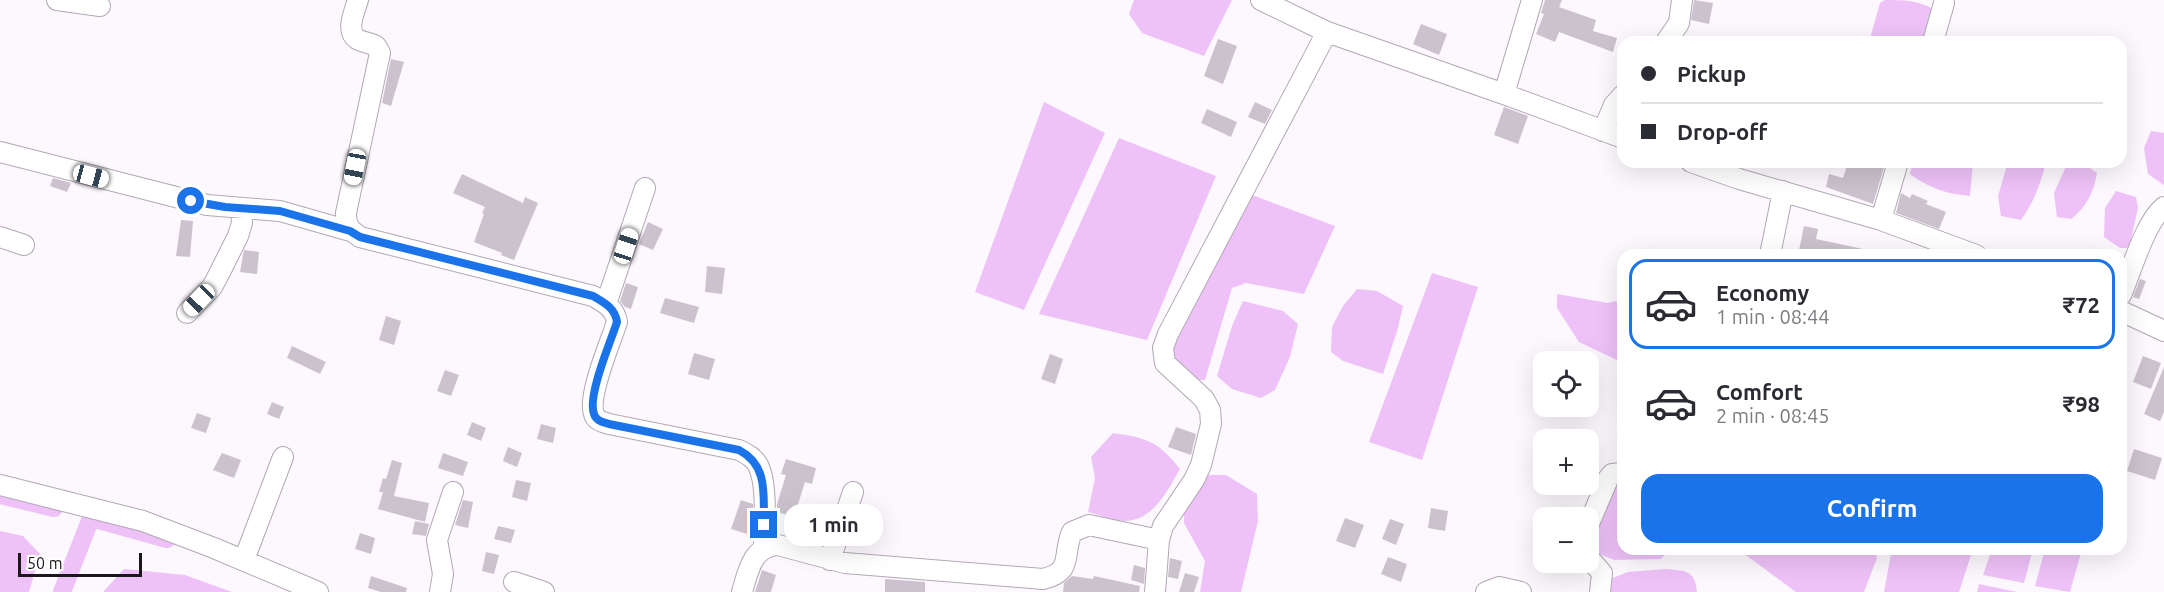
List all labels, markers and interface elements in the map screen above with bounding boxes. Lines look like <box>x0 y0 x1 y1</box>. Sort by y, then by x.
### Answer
text: Pickup <box>1677 61 1746 86</box>
text: Drop-off <box>1677 119 1767 144</box>
car <box>343 148 367 186</box>
car <box>71 163 111 189</box>
route start <box>177 187 204 214</box>
car <box>612 226 640 266</box>
icon: car <box>1644 277 1698 331</box>
text: Economy <box>1716 280 1809 305</box>
car <box>180 281 218 319</box>
text: ₹72 <box>2063 292 2100 317</box>
text: 1 min · 08:44 <box>1716 305 1830 328</box>
map controls <box>1533 351 1599 573</box>
button: locate <box>1533 351 1599 417</box>
icon: car <box>1644 376 1698 430</box>
text: Comfort <box>1716 379 1803 404</box>
text: ₹98 <box>2063 391 2100 416</box>
text: 2 min · 08:45 <box>1716 404 1830 427</box>
button: + <box>1533 429 1599 495</box>
button: Confirm <box>1641 474 2103 543</box>
callout: 1 min <box>785 504 884 546</box>
button: − <box>1533 507 1599 573</box>
route end <box>750 511 777 538</box>
text: 1 min <box>808 513 859 536</box>
scale bar <box>18 550 142 578</box>
text: 50 m <box>27 554 63 572</box>

